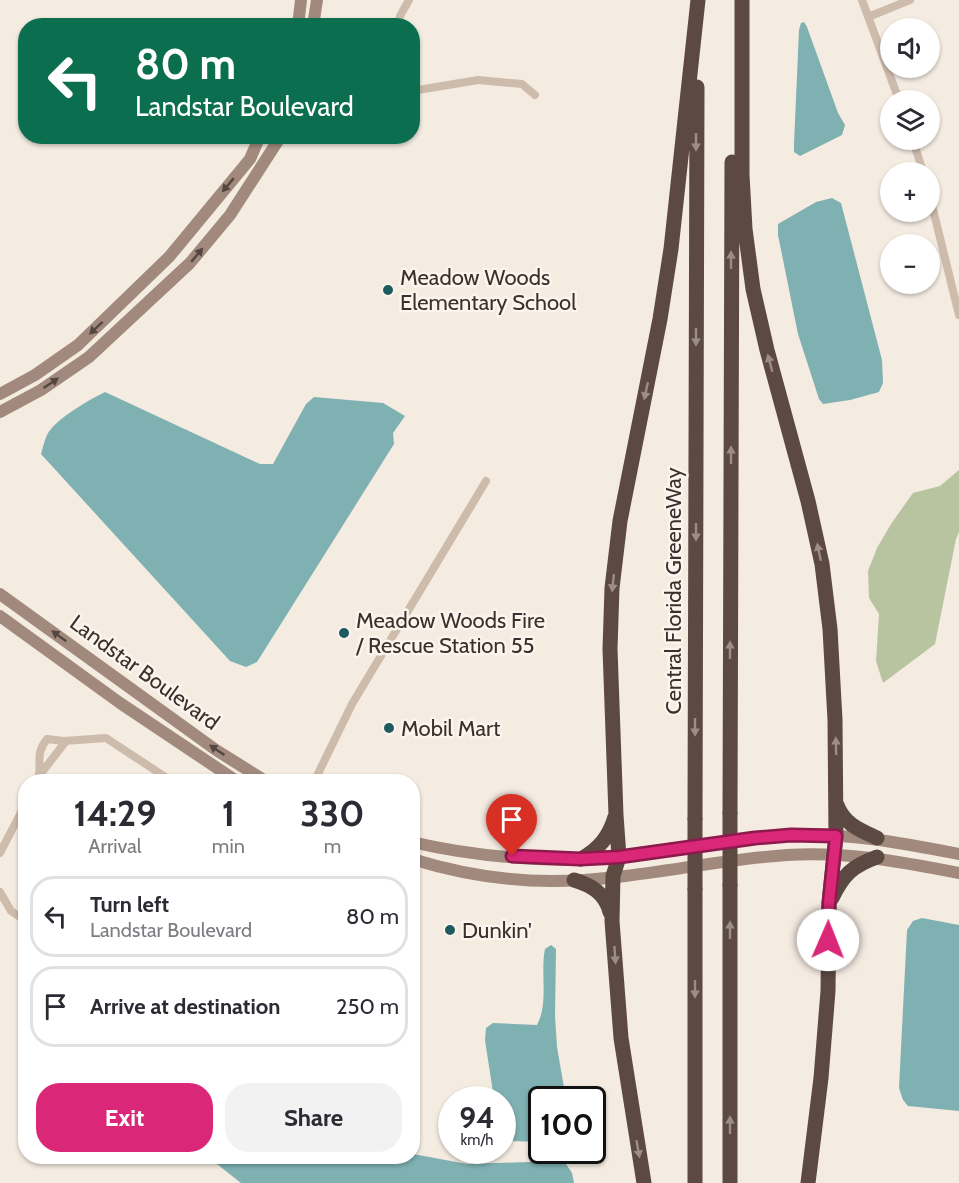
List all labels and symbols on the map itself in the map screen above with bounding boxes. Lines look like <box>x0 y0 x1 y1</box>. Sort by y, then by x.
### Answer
one-way arrow <box>691 133 701 152</box>
one-way arrow <box>222 177 235 193</box>
one-way arrow <box>191 247 204 263</box>
one-way arrow <box>726 250 736 269</box>
place label: Meadow Woods Elementary School <box>400 264 577 316</box>
marker: Meadow Woods Elementary School <box>381 283 395 297</box>
one-way arrow <box>89 321 104 335</box>
one-way arrow <box>691 328 701 347</box>
one-way arrow <box>765 354 774 372</box>
one-way arrow <box>42 377 58 389</box>
one-way arrow <box>640 381 650 400</box>
one-way arrow <box>726 445 736 464</box>
street label: Central Florida GreeneWay <box>660 467 687 715</box>
one-way arrow <box>691 523 700 542</box>
one-way arrow <box>814 542 823 561</box>
one-way arrow <box>608 573 618 592</box>
place label: Meadow Woods Fire / Rescue Station 55 <box>355 607 545 659</box>
street label: Landstar Boulevard <box>65 609 225 736</box>
marker: Meadow Woods Fire / Rescue Station 55 <box>337 626 351 640</box>
one-way arrow <box>51 631 66 643</box>
one-way arrow <box>726 640 735 659</box>
place label: Mobil Mart <box>401 715 501 742</box>
one-way arrow <box>690 718 700 737</box>
marker: Mobil Mart <box>382 721 396 735</box>
one-way arrow <box>831 737 841 756</box>
one-way arrow <box>210 744 226 756</box>
pin <box>486 794 537 856</box>
position arrow <box>796 908 860 972</box>
place label: Dunkin' <box>462 917 532 944</box>
one-way arrow <box>725 920 735 939</box>
marker: Dunkin' <box>443 923 457 937</box>
one-way arrow <box>610 946 620 965</box>
one-way arrow <box>690 980 700 999</box>
speed limit sign: 100 <box>528 1086 606 1164</box>
one-way arrow <box>725 1115 735 1134</box>
one-way arrow <box>634 1140 643 1159</box>

